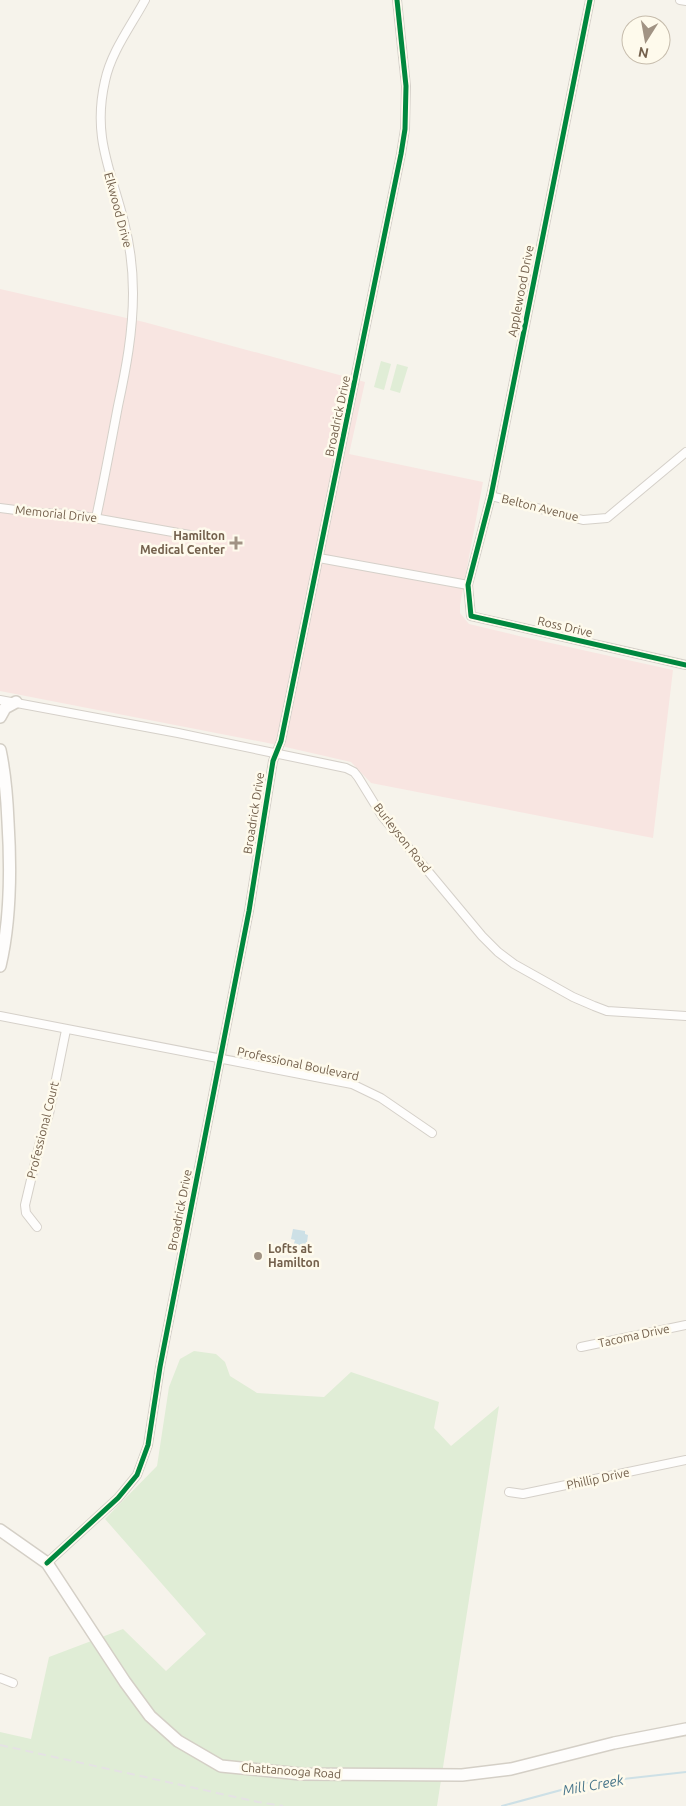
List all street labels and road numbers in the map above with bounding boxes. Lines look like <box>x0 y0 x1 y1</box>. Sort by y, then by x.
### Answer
street label: Elkwood Drive <box>102 171 135 249</box>
street label: Applewood Drive <box>505 244 536 338</box>
street label: Broadrick Drive <box>323 374 352 458</box>
street label: Belton Avenue <box>500 492 580 523</box>
street label: Memorial Drive <box>14 503 98 524</box>
street label: Ross Drive <box>536 614 594 639</box>
street label: Broadrick Drive <box>241 771 266 855</box>
street label: Burleyson Road <box>371 801 433 875</box>
street label: Professional Boulevard <box>236 1044 360 1083</box>
street label: Professional Court <box>24 1080 61 1180</box>
street label: Broadrick Drive <box>165 1168 194 1252</box>
street label: Tacoma Drive <box>597 1322 671 1349</box>
street label: Phillip Drive <box>565 1465 631 1492</box>
street label: Chattanooga Road <box>241 1761 342 1780</box>

